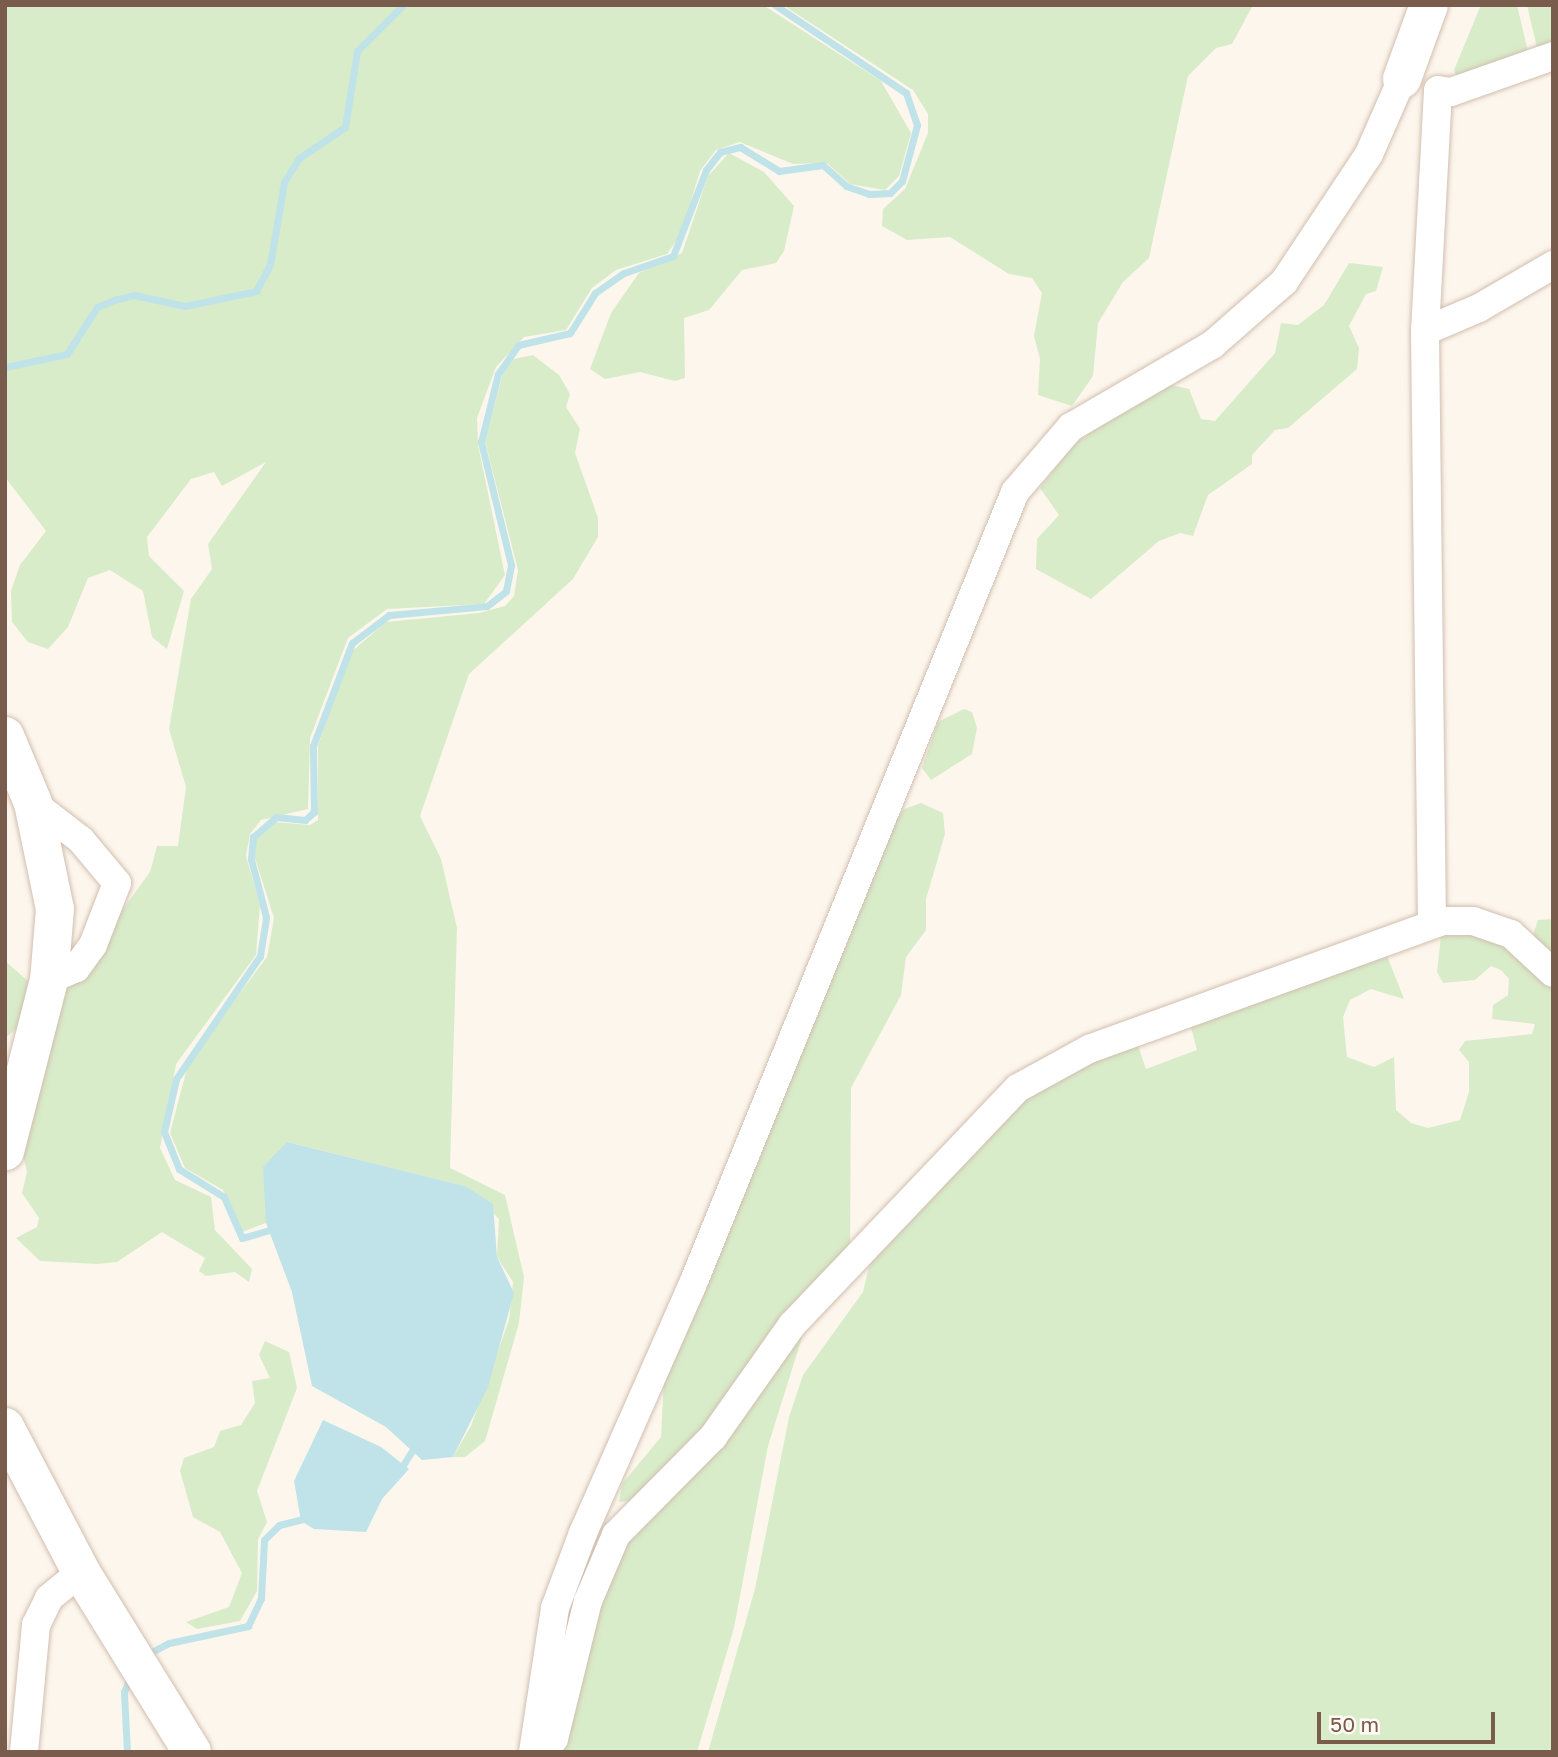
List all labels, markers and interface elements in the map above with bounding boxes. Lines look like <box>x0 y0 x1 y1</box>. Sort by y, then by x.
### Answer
scale bar <box>1320 1698 1498 1742</box>
text: 50 m <box>1330 1711 1379 1737</box>

